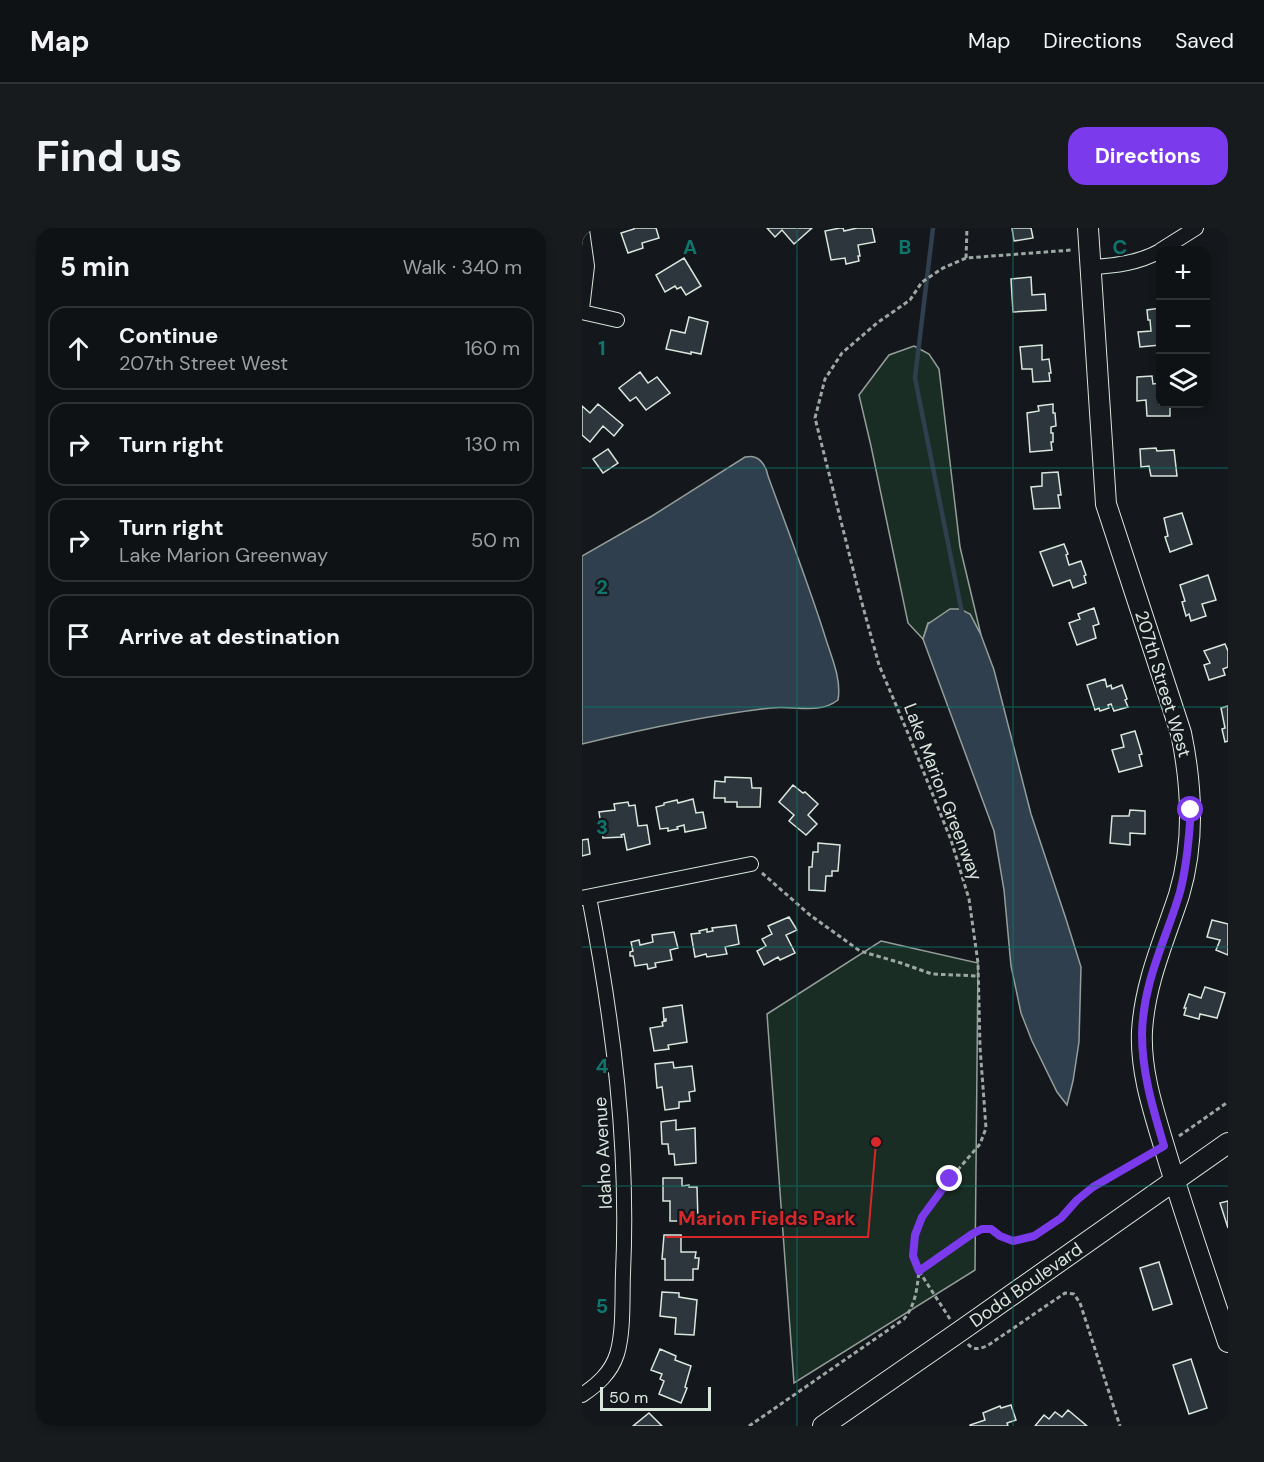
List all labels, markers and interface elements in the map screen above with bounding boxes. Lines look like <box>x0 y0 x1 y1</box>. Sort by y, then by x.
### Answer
text: Map <box>30 23 90 60</box>
text: Map <box>968 27 1010 55</box>
text: Directions <box>1043 27 1142 55</box>
text: Saved <box>1175 27 1234 55</box>
button: Directions <box>1068 127 1228 185</box>
text: Find us <box>36 129 182 184</box>
text: A <box>683 234 697 260</box>
text: B <box>899 234 911 260</box>
text: C <box>1113 234 1127 260</box>
map controls <box>1156 246 1210 408</box>
button: + <box>1156 246 1210 300</box>
text: 5 min <box>60 250 130 284</box>
text: Walk · 340 m <box>403 254 522 280</box>
button: − <box>1156 300 1210 354</box>
text: Continue <box>119 321 218 350</box>
icon: ahead <box>62 332 95 365</box>
text: 160 m <box>464 335 520 361</box>
text: 1 <box>598 335 606 361</box>
text: 207th Street West <box>119 350 288 376</box>
button: layers <box>1156 354 1210 408</box>
icon: right <box>62 428 95 461</box>
text: Turn right <box>119 430 224 459</box>
text: 130 m <box>465 431 520 457</box>
text: Turn right <box>119 513 224 542</box>
icon: right <box>62 524 95 557</box>
text: 50 m <box>471 527 520 553</box>
text: Lake Marion Greenway <box>119 542 328 568</box>
text: 2 <box>596 574 608 600</box>
street label: 207th Street West <box>1129 608 1197 760</box>
icon: arrive <box>62 620 95 653</box>
text: Arrive at destination <box>119 622 340 651</box>
street label: Lake Marion Greenway <box>898 700 988 884</box>
route start <box>1177 796 1203 822</box>
text: 3 <box>596 814 608 840</box>
text: 4 <box>596 1053 609 1079</box>
street label: Idaho Avenue <box>588 1096 618 1210</box>
route end <box>936 1165 962 1191</box>
callout: Marion Fields Park <box>666 1199 868 1237</box>
text: Marion Fields Park <box>678 1205 856 1231</box>
street label: Dodd Boulevard <box>965 1237 1087 1333</box>
text: 5 <box>596 1293 608 1319</box>
scale bar <box>600 1384 711 1412</box>
text: 50 m <box>609 1387 648 1408</box>

